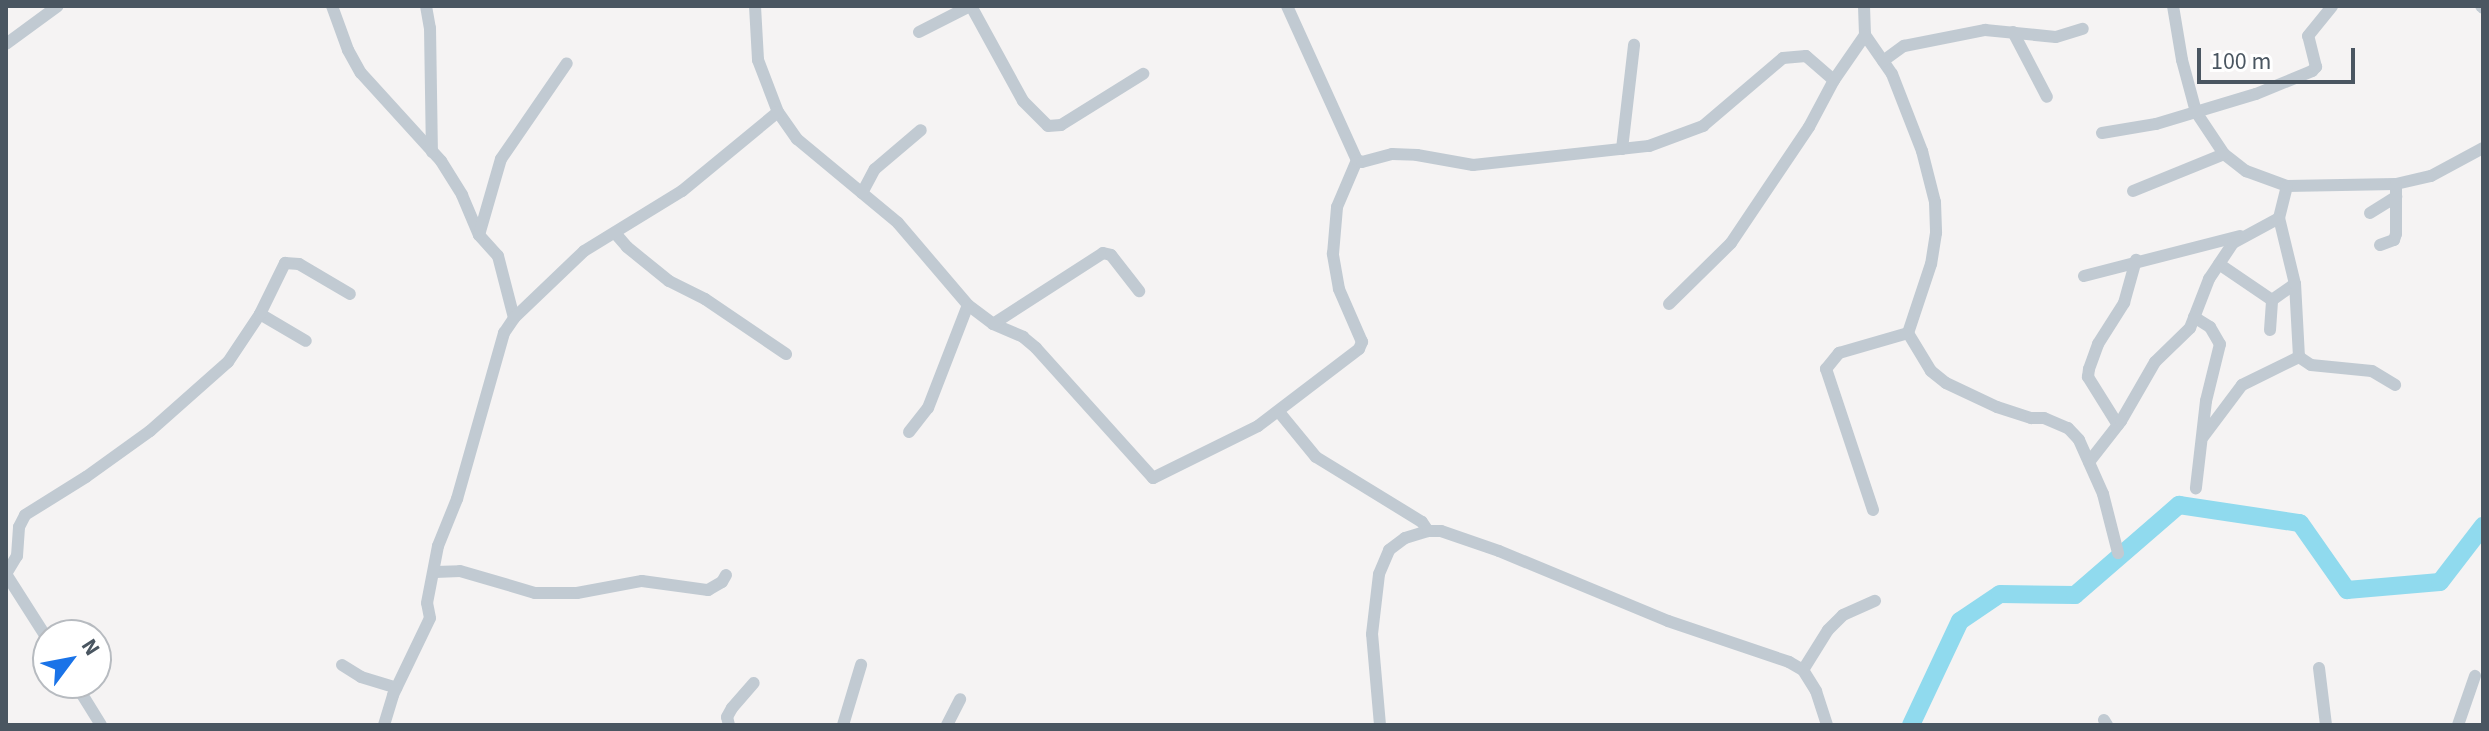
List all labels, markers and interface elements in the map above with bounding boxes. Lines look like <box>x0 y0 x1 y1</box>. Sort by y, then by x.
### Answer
scale bar <box>2201 32 2359 82</box>
text: 100 m <box>2211 44 2271 79</box>
north arrow <box>32 619 112 699</box>
text: N <box>73 633 108 662</box>

